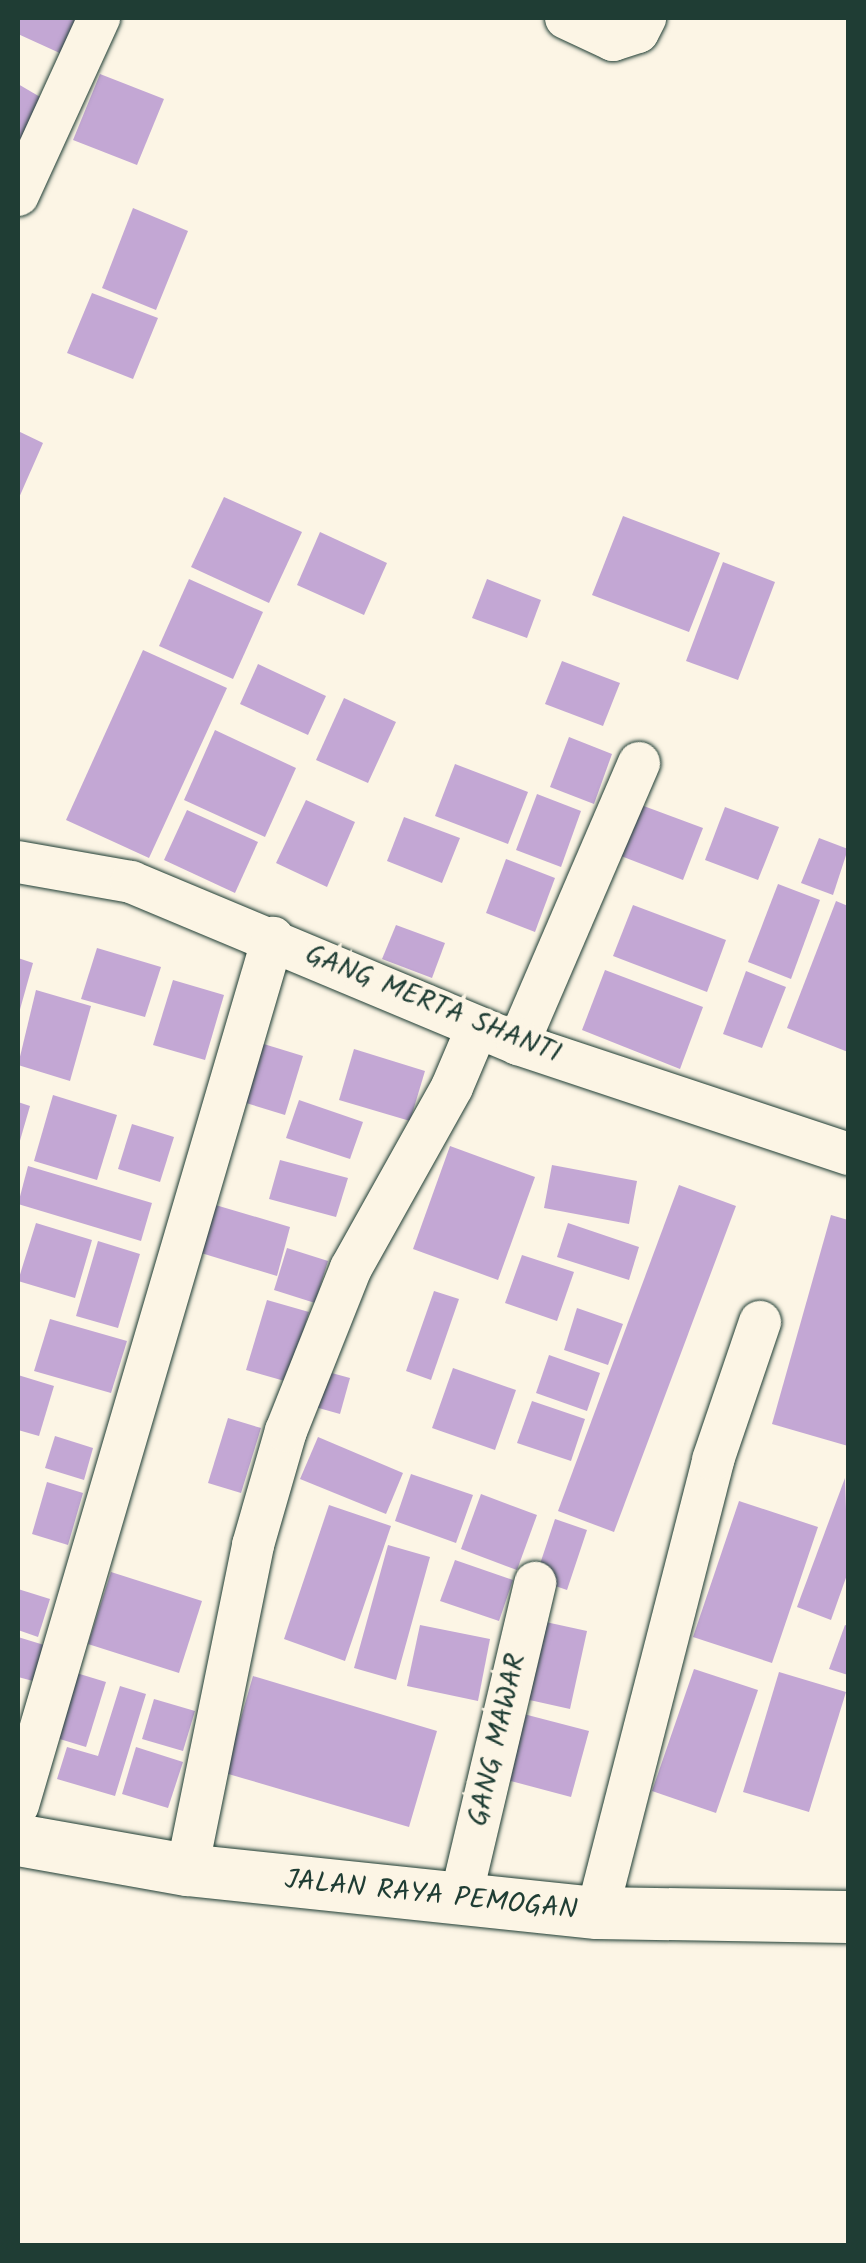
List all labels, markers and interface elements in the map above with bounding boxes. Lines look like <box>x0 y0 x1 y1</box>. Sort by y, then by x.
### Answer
street label: GANG MERTA SHANTI <box>300 938 566 1072</box>
street label: GANG MAWAR <box>462 1651 534 1829</box>
street label: JALAN RAYA PEMOGAN <box>283 1864 579 1928</box>

